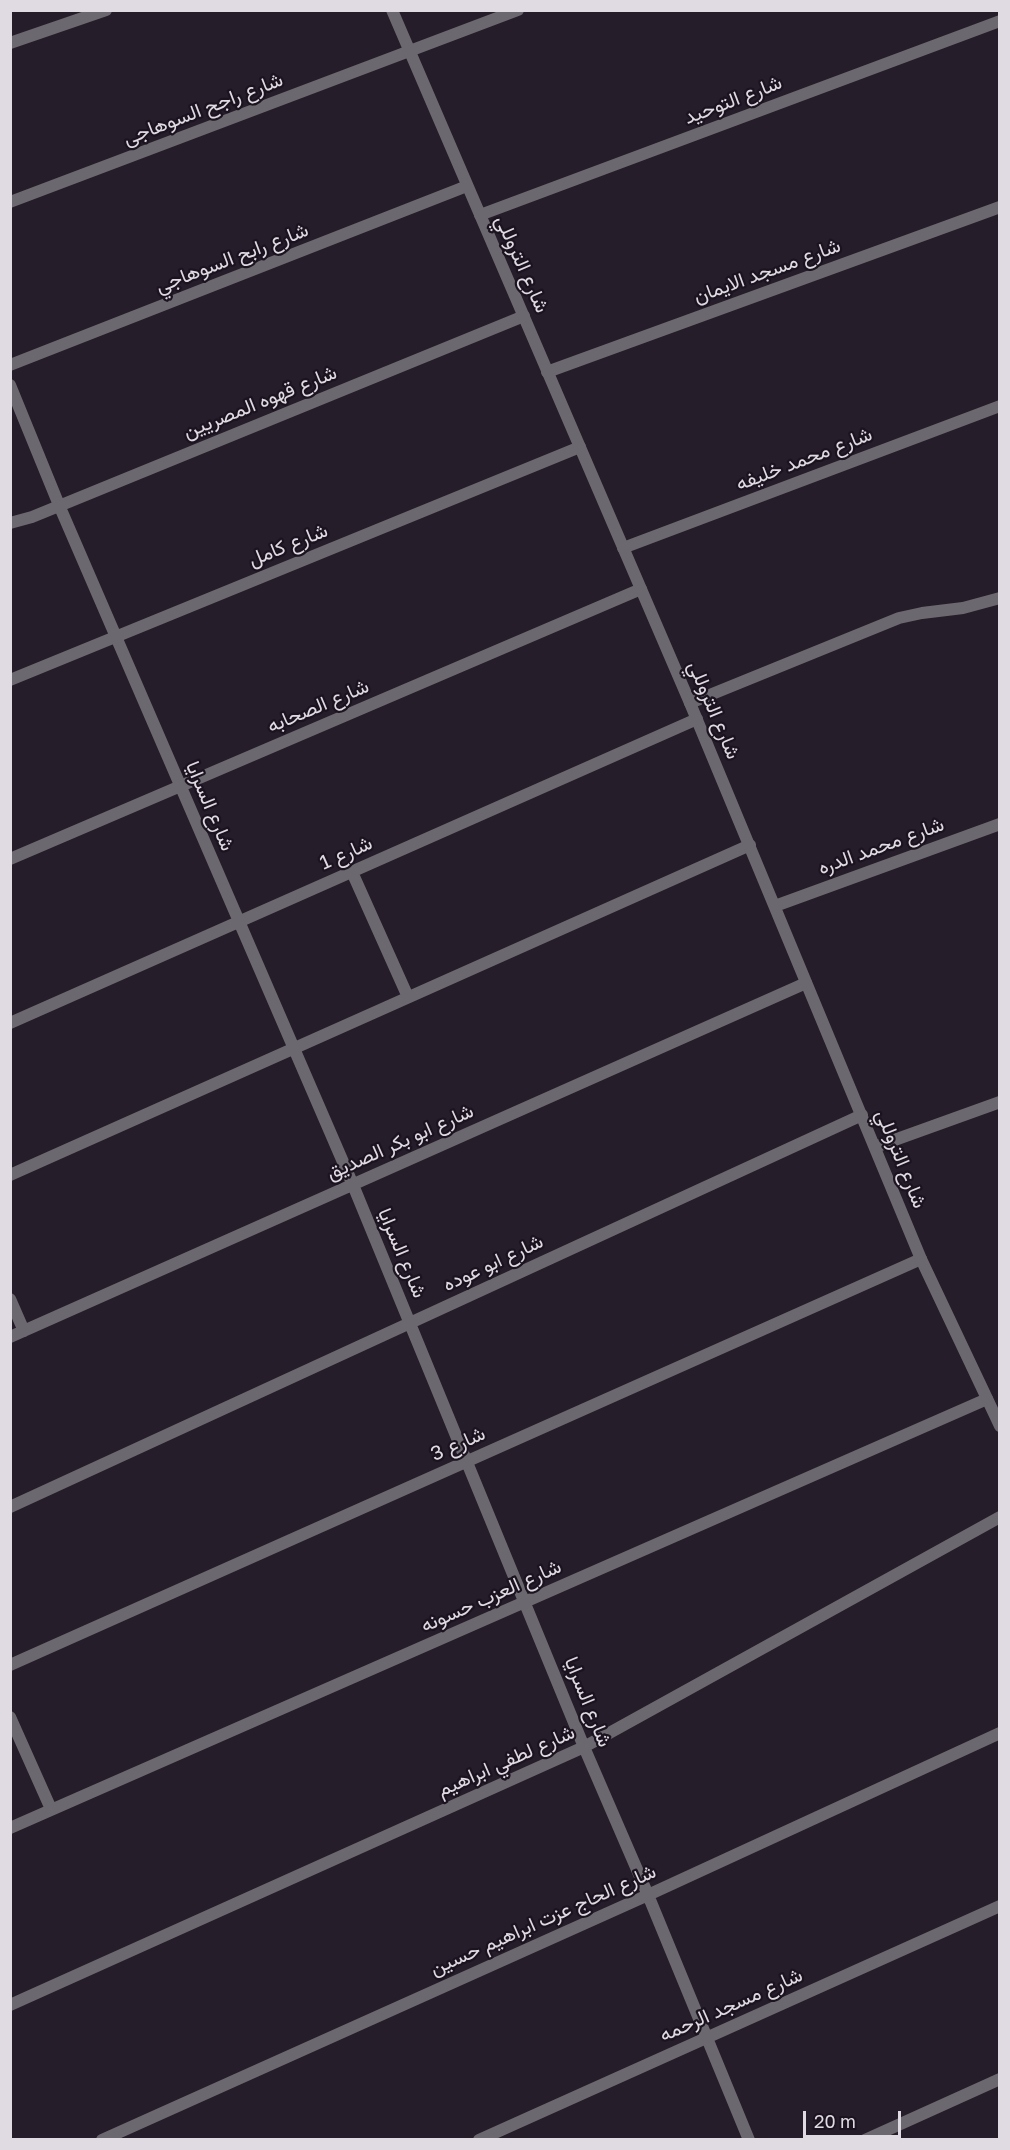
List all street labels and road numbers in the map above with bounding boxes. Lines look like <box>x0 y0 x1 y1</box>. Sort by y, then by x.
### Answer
street label: شارع راجح السوهاجى <box>120 67 286 151</box>
street label: شارع التوحيد <box>681 70 785 130</box>
street label: شارع التروللي <box>490 212 554 316</box>
street label: شارع رابح السوهاجي <box>152 218 312 298</box>
street label: شارع مسجد الايمان <box>690 233 844 309</box>
street label: شارع قهوه المصريين <box>180 360 340 444</box>
street label: شارع محمد خليفه <box>733 422 875 496</box>
street label: شارع كامل <box>245 518 331 572</box>
street label: شارع التروللي <box>683 657 745 763</box>
street label: شارع الصحابه <box>264 674 372 738</box>
street label: شارع السرايا <box>180 758 240 854</box>
street label: شارع محمد الدره <box>815 812 947 880</box>
street label: شارع 1 <box>316 831 376 875</box>
street label: شارع ابو بكر الصديق <box>323 1099 477 1185</box>
street label: شارع التروللي <box>870 1106 932 1212</box>
street label: شارع السرايا <box>372 1205 432 1301</box>
street label: شارع ابو عوده <box>439 1229 547 1297</box>
street label: شارع 3 <box>427 1421 489 1467</box>
street label: شارع العزب حسونه <box>417 1554 565 1638</box>
street label: شارع السرايا <box>559 1653 617 1751</box>
street label: شارع لطفي ابراهيم <box>434 1720 578 1802</box>
street label: شارع الحاج عزت ابراهيم حسين <box>426 1859 660 1981</box>
street label: شارع مسجد الرحمه <box>656 1963 806 2047</box>

